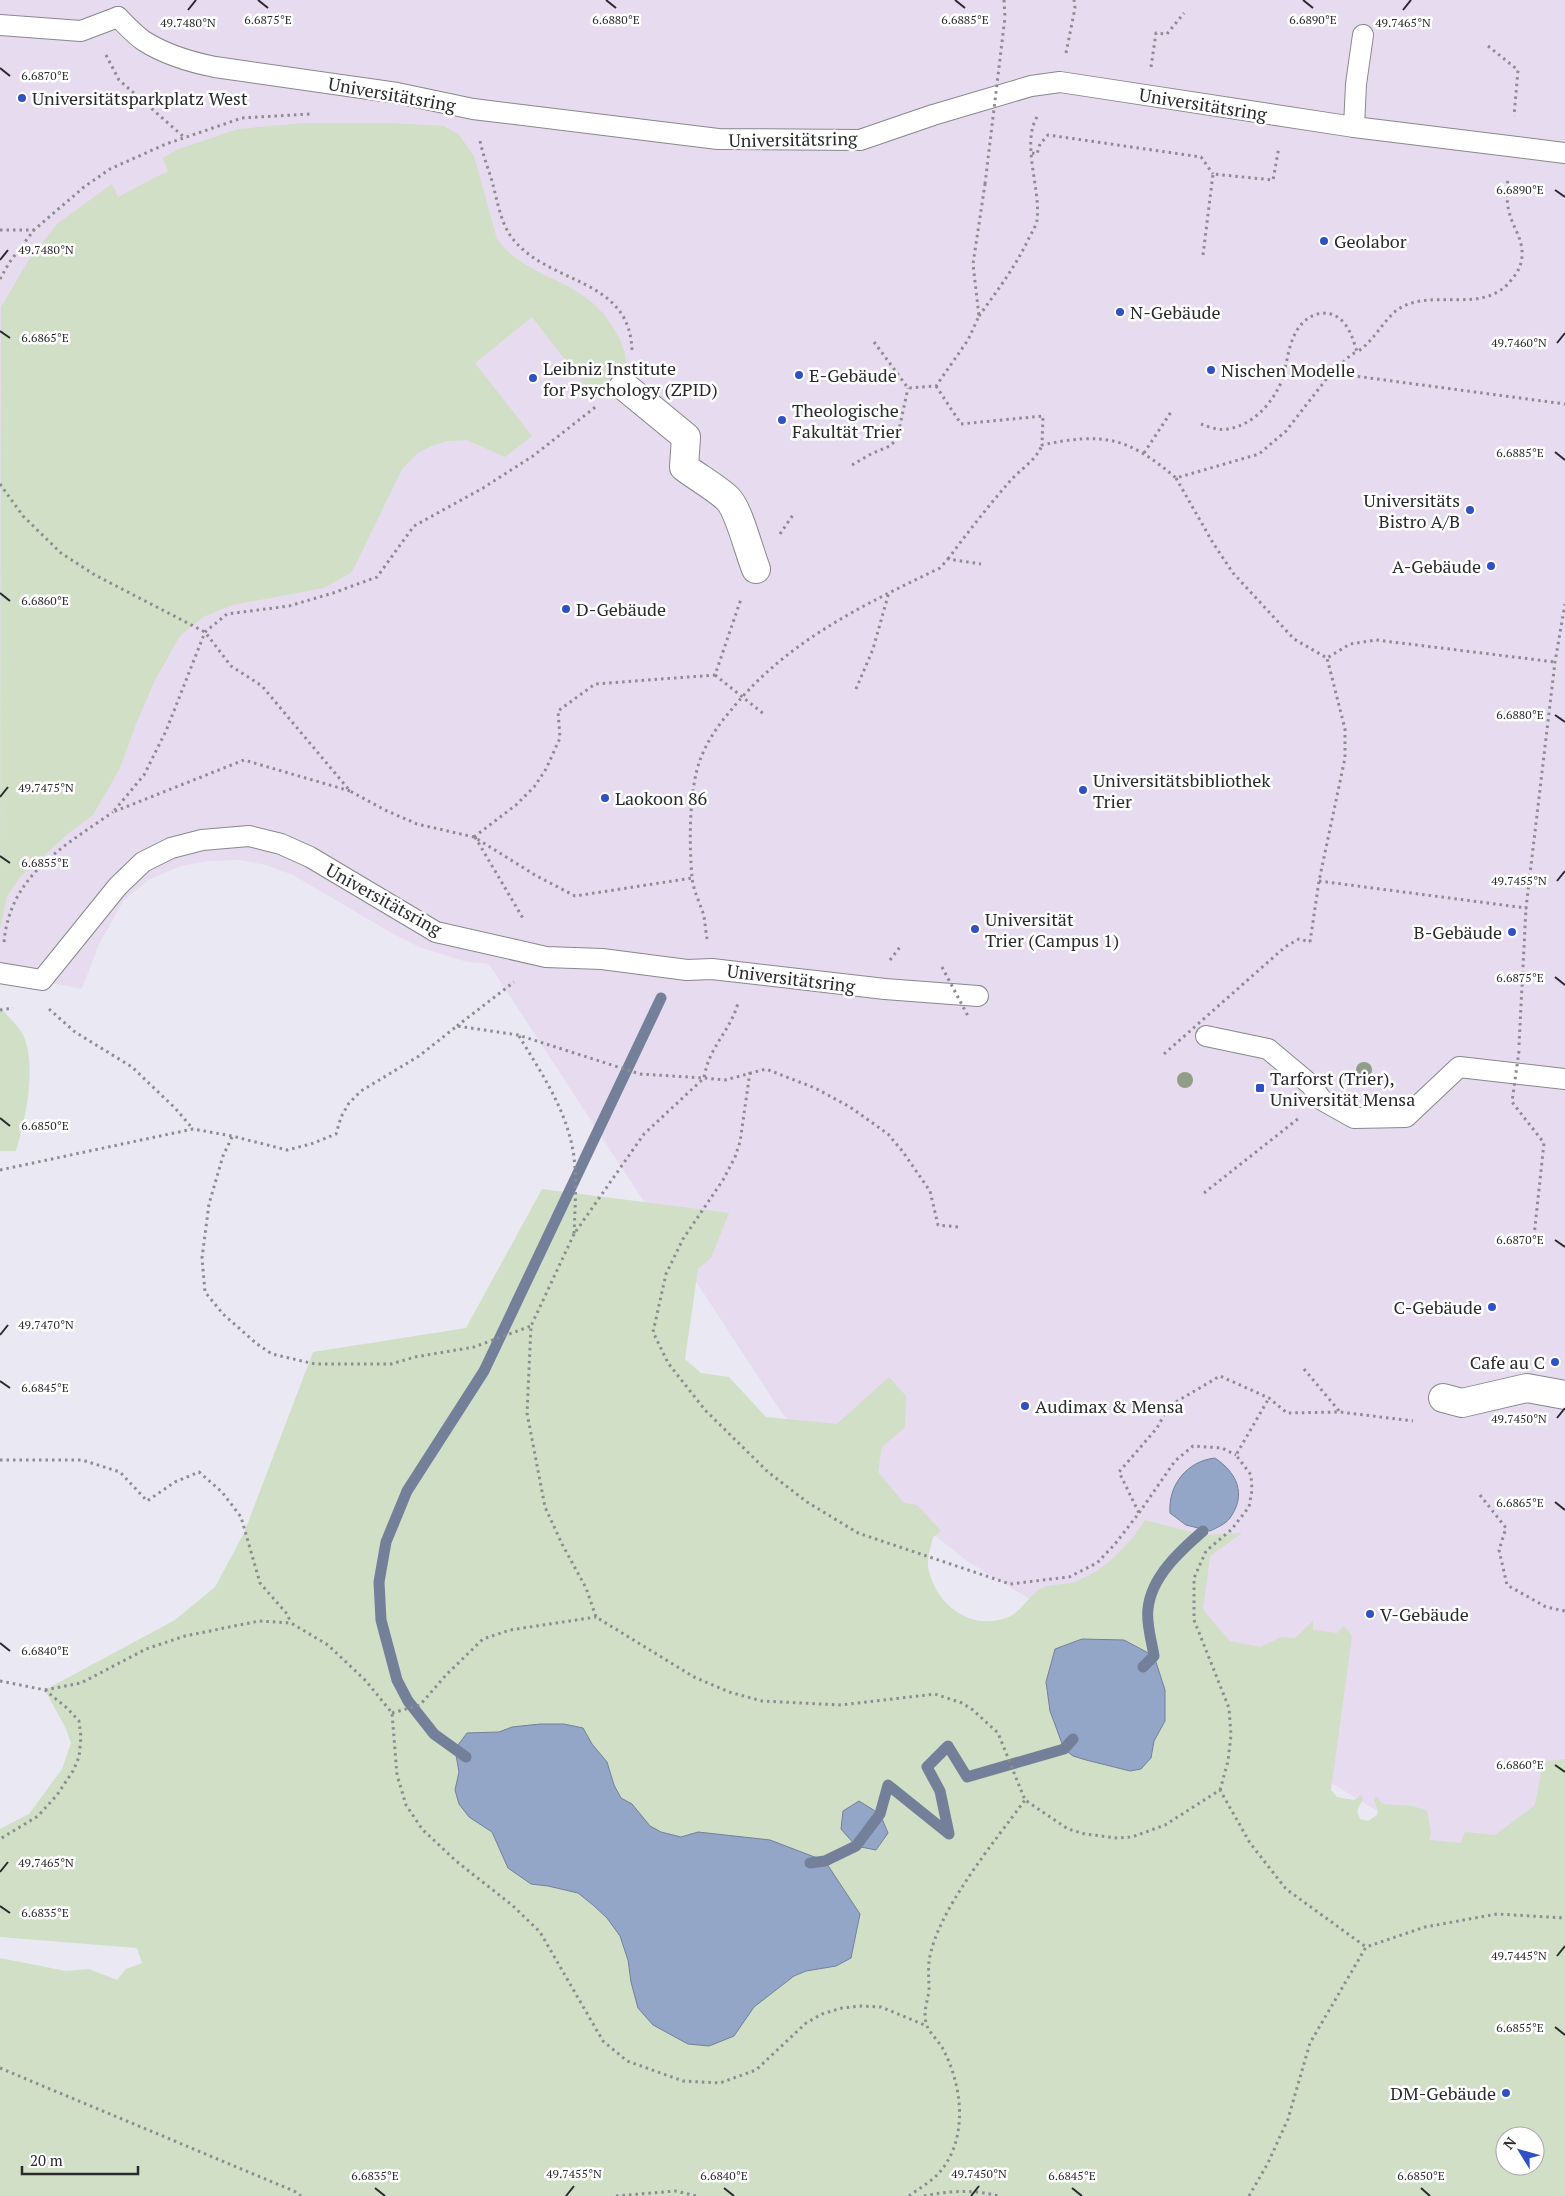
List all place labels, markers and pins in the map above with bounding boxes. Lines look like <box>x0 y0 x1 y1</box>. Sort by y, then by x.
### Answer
place label: Universitätsparkplatz West <box>32 86 248 110</box>
marker: Universitätsparkplatz West <box>16 92 28 104</box>
place label: Geolabor <box>1334 229 1407 253</box>
marker: Geolabor <box>1318 235 1330 247</box>
place label: N-Gebäude <box>1130 300 1221 324</box>
marker: N-Gebäude <box>1114 306 1126 318</box>
place label: Leibniz Institute for Psychology (ZPID) <box>543 356 718 401</box>
place label: Nischen Modelle <box>1221 358 1355 382</box>
place label: E-Gebäude <box>809 363 897 387</box>
marker: Nischen Modelle <box>1205 364 1217 376</box>
marker: E-Gebäude <box>793 369 805 381</box>
marker: Leibniz Institute for Psychology (ZPID) <box>527 372 539 384</box>
place label: Theologische Fakultät Trier <box>792 398 902 443</box>
marker: Theologische Fakultät Trier <box>776 414 788 426</box>
place label: Universitäts Bistro A/B <box>1364 488 1460 533</box>
marker: Universitäts Bistro A/B <box>1464 504 1476 516</box>
place label: A-Gebäude <box>1392 554 1481 578</box>
marker: A-Gebäude <box>1485 560 1497 572</box>
place label: D-Gebäude <box>576 597 666 621</box>
marker: D-Gebäude <box>560 603 572 615</box>
place label: Universitätsbibliothek Trier <box>1093 768 1271 813</box>
marker: Universitätsbibliothek Trier <box>1077 784 1089 796</box>
place label: Laokoon 86 <box>615 786 708 810</box>
marker: Laokoon 86 <box>599 792 611 804</box>
place label: Universität Trier (Campus 1) <box>985 907 1119 952</box>
place label: B-Gebäude <box>1414 920 1502 944</box>
marker: Universität Trier (Campus 1) <box>969 923 981 935</box>
marker: B-Gebäude <box>1506 926 1518 938</box>
place label: Tarforst (Trier), Universität Mensa <box>1270 1066 1415 1111</box>
marker: Tarforst (Trier), Universität Mensa <box>1254 1082 1266 1094</box>
place label: C-Gebäude <box>1393 1295 1482 1319</box>
marker: C-Gebäude <box>1486 1301 1498 1313</box>
place label: Cafe au C <box>1470 1350 1545 1374</box>
marker: Cafe au C <box>1549 1356 1561 1368</box>
place label: Audimax & Mensa <box>1035 1394 1184 1418</box>
marker: Audimax & Mensa <box>1019 1400 1031 1412</box>
place label: V-Gebäude <box>1380 1602 1469 1626</box>
marker: V-Gebäude <box>1364 1608 1376 1620</box>
place label: DM-Gebäude <box>1390 2081 1496 2105</box>
marker: DM-Gebäude <box>1500 2087 1512 2099</box>

